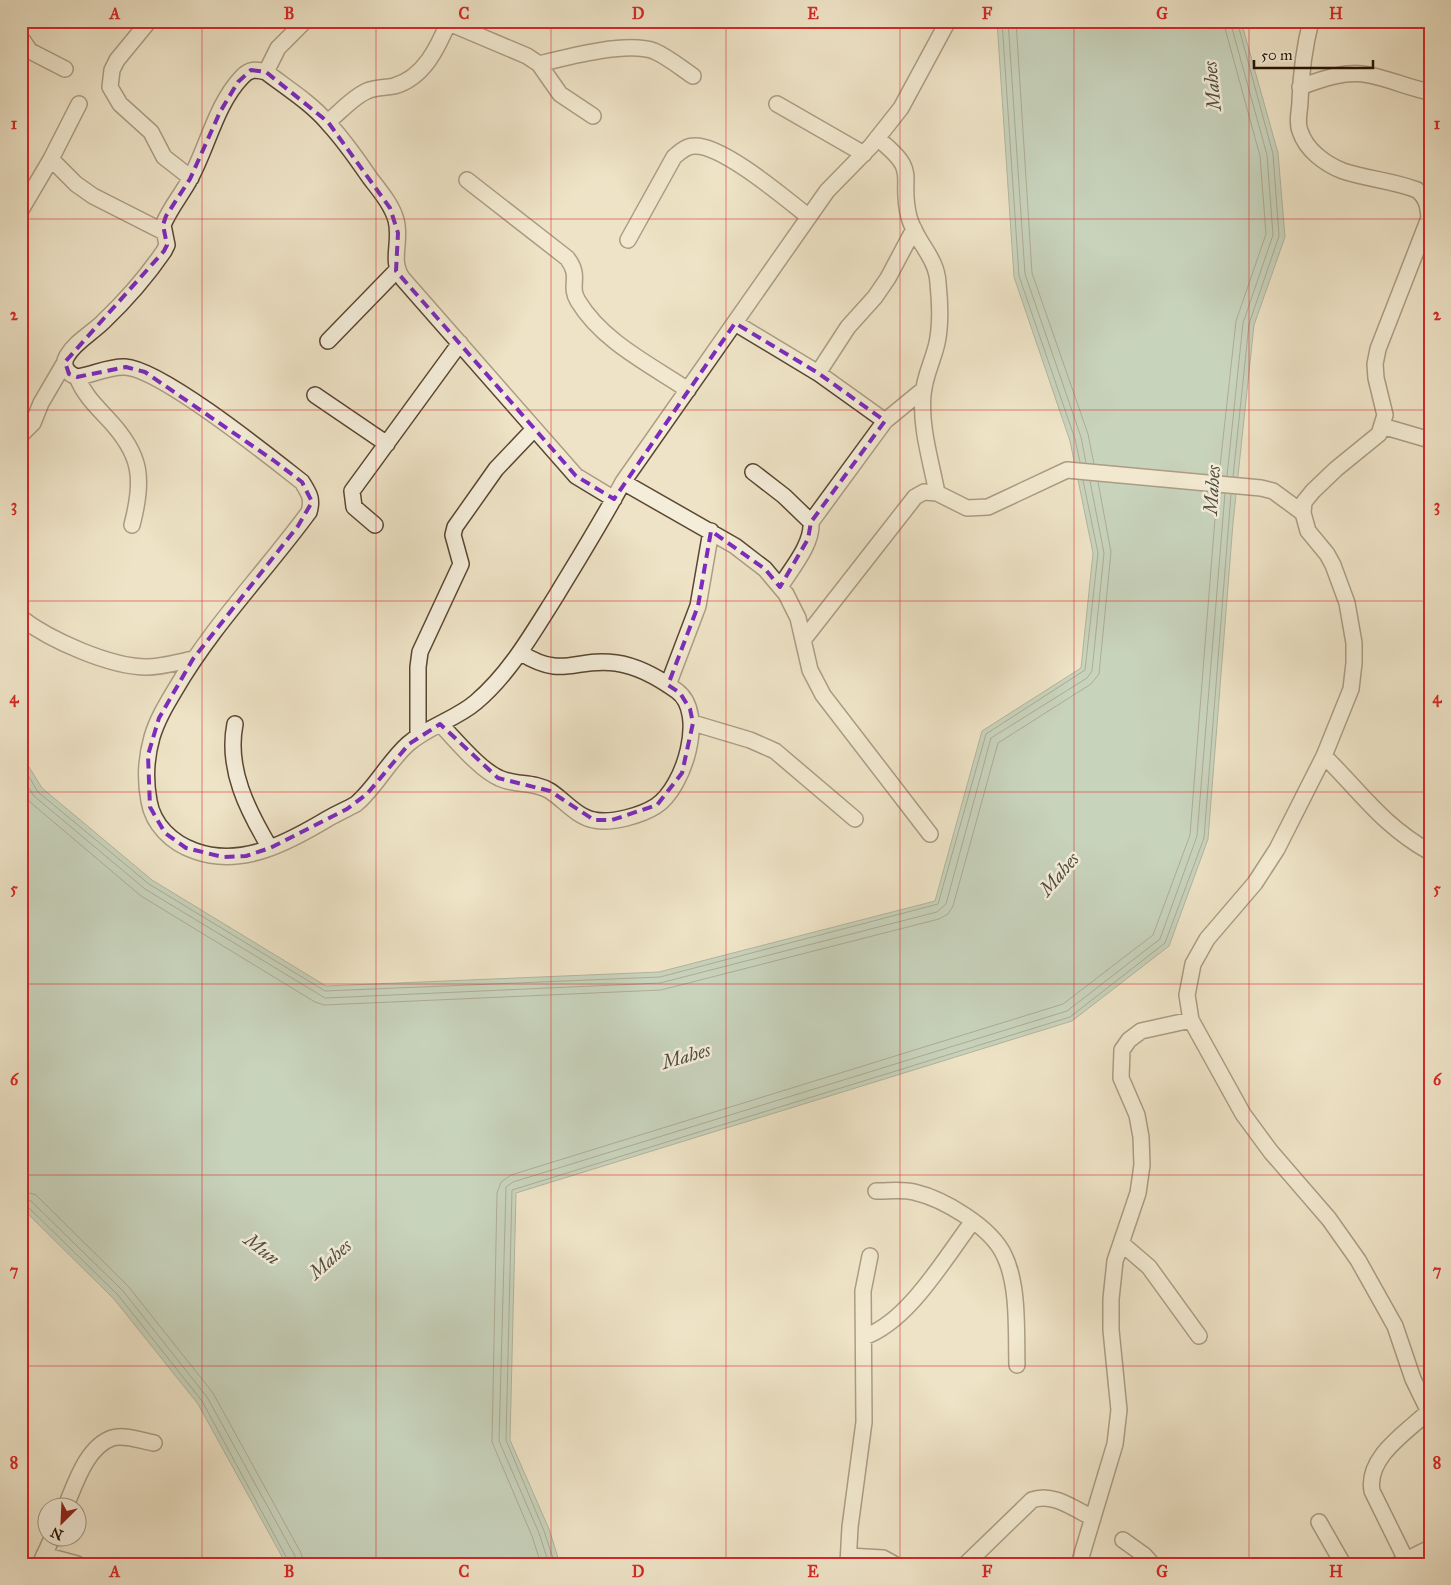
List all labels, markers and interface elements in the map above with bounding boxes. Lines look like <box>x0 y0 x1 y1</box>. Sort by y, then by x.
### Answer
text: A <box>109 4 121 23</box>
text: B <box>284 4 294 23</box>
text: C <box>459 4 470 23</box>
text: D <box>632 4 645 23</box>
text: E <box>807 4 819 23</box>
text: F <box>982 4 993 23</box>
text: G <box>1156 4 1168 23</box>
text: H <box>1329 4 1343 23</box>
scale bar <box>1254 38 1372 70</box>
text: 50 m <box>1261 46 1293 64</box>
water label: Mahes <box>1198 60 1226 114</box>
text: 1 <box>11 114 18 133</box>
text: 1 <box>1434 114 1441 133</box>
text: 2 <box>10 305 19 324</box>
text: 2 <box>1433 305 1442 324</box>
water label: Mahes <box>1199 464 1225 517</box>
text: 3 <box>11 496 17 516</box>
text: 3 <box>1434 496 1440 516</box>
text: 4 <box>10 688 20 708</box>
text: 4 <box>1433 688 1443 708</box>
water label: Mahes <box>1033 847 1084 902</box>
text: 5 <box>10 879 18 898</box>
text: 5 <box>1433 879 1441 898</box>
water label: Mahes <box>657 1038 713 1074</box>
text: 6 <box>10 1070 19 1089</box>
text: 6 <box>1433 1070 1442 1089</box>
water label: Mun <box>238 1227 284 1270</box>
water label: Mahes <box>302 1234 357 1285</box>
text: 7 <box>10 1261 19 1280</box>
text: 7 <box>1433 1261 1442 1280</box>
text: 8 <box>10 1453 18 1472</box>
text: 8 <box>1433 1453 1441 1472</box>
north arrow <box>38 1498 88 1548</box>
text: N <box>48 1523 66 1544</box>
text: A <box>109 1562 121 1581</box>
text: B <box>284 1562 294 1581</box>
text: C <box>459 1562 470 1581</box>
text: D <box>632 1562 645 1581</box>
text: E <box>807 1562 819 1581</box>
text: F <box>982 1562 993 1581</box>
text: G <box>1156 1562 1168 1581</box>
text: H <box>1329 1562 1343 1581</box>

